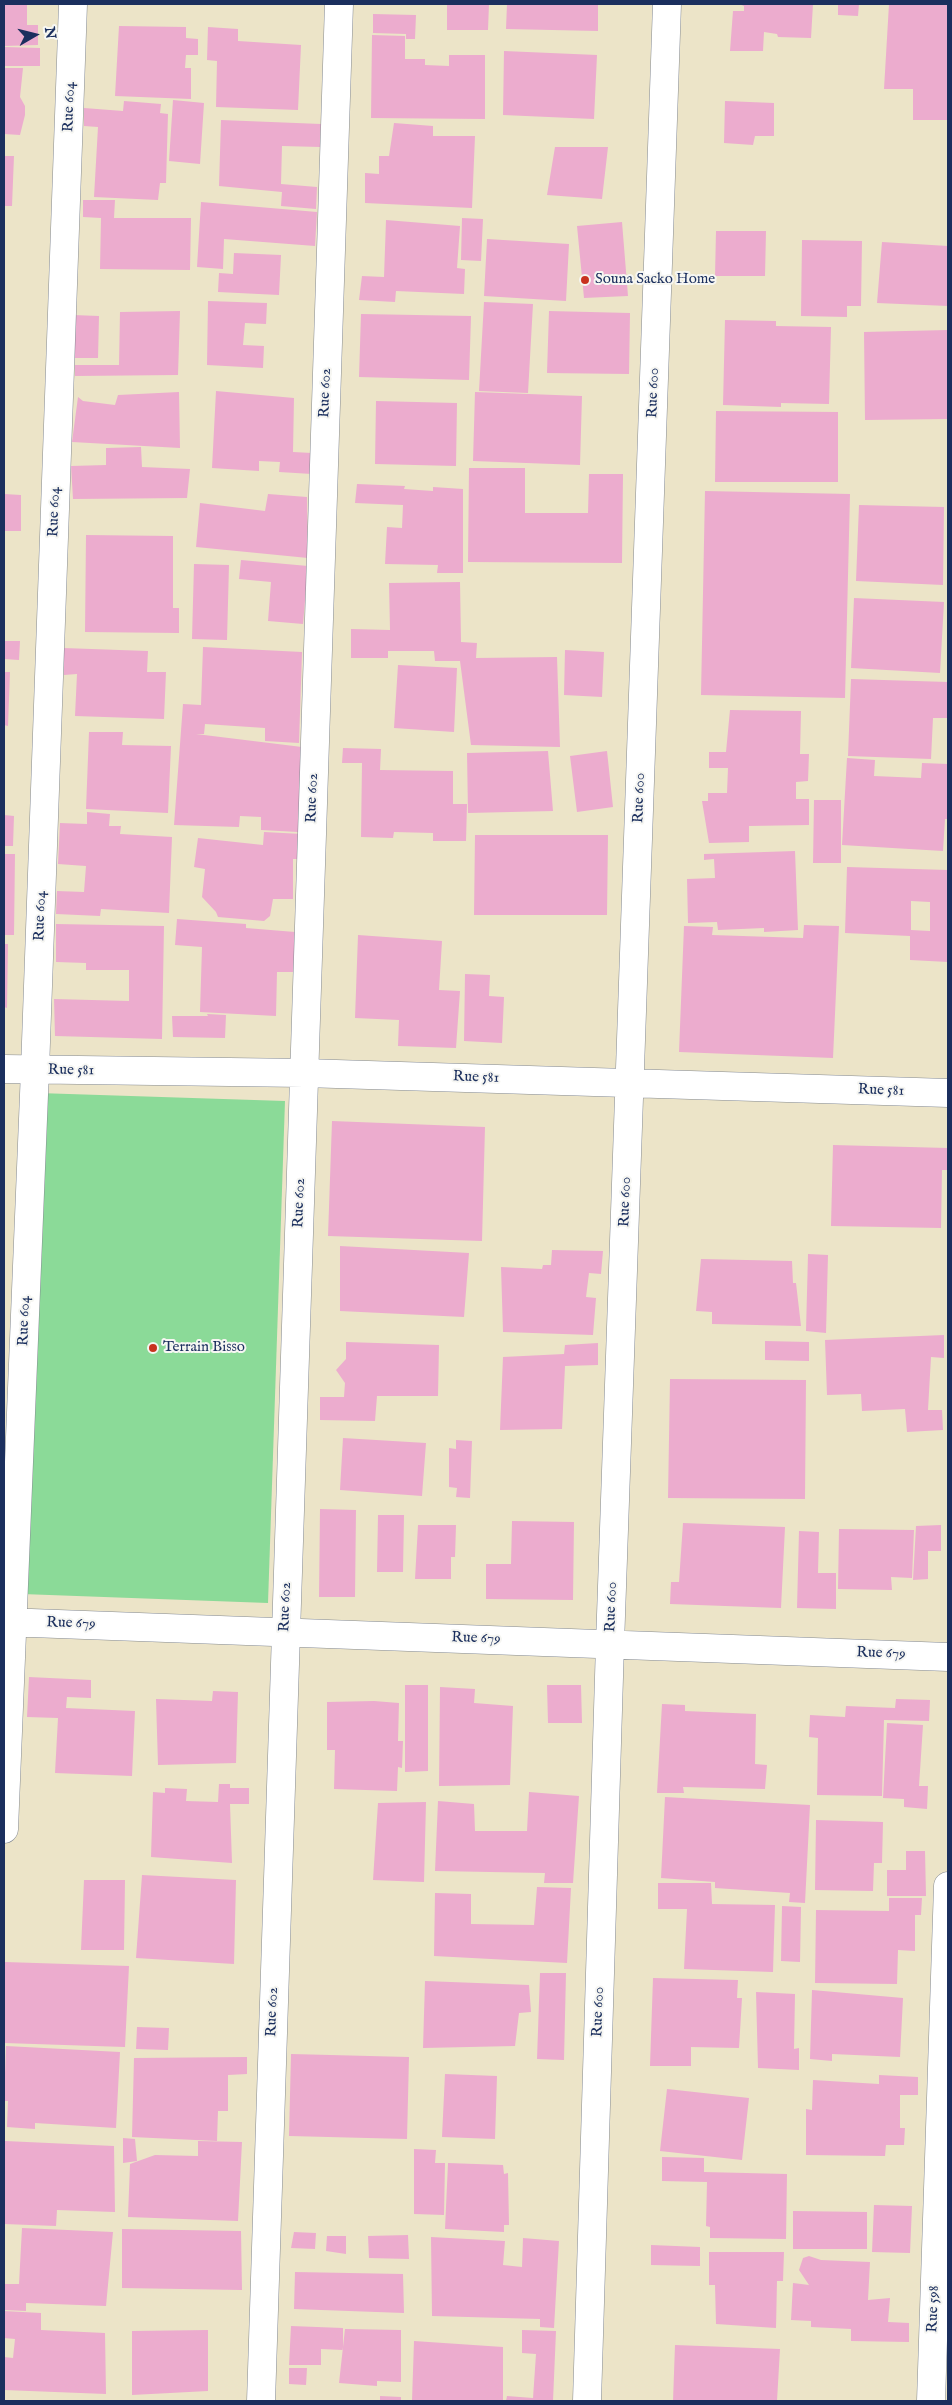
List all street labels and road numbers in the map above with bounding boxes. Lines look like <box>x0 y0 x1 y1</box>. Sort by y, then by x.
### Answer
street label: Rue 604 <box>60 82 80 132</box>
street label: Rue 602 <box>316 368 336 418</box>
street label: Rue 600 <box>644 368 664 418</box>
street label: Rue 604 <box>45 487 65 537</box>
street label: Rue 602 <box>303 773 323 823</box>
street label: Rue 600 <box>630 773 650 823</box>
street label: Rue 604 <box>31 891 51 941</box>
street label: Rue 581 <box>48 1062 94 1080</box>
street label: Rue 581 <box>453 1068 499 1088</box>
street label: Rue 581 <box>858 1081 904 1101</box>
street label: Rue 600 <box>616 1177 636 1227</box>
street label: Rue 602 <box>290 1178 310 1228</box>
street label: Rue 604 <box>15 1296 35 1346</box>
street label: Rue 602 <box>276 1582 296 1632</box>
street label: Rue 600 <box>602 1582 622 1632</box>
street label: Rue 679 <box>46 1614 96 1634</box>
street label: Rue 679 <box>451 1629 501 1649</box>
street label: Rue 679 <box>856 1644 906 1664</box>
street label: Rue 602 <box>263 1987 283 2037</box>
street label: Rue 600 <box>589 1987 609 2037</box>
street label: Rue 598 <box>924 2285 944 2333</box>

